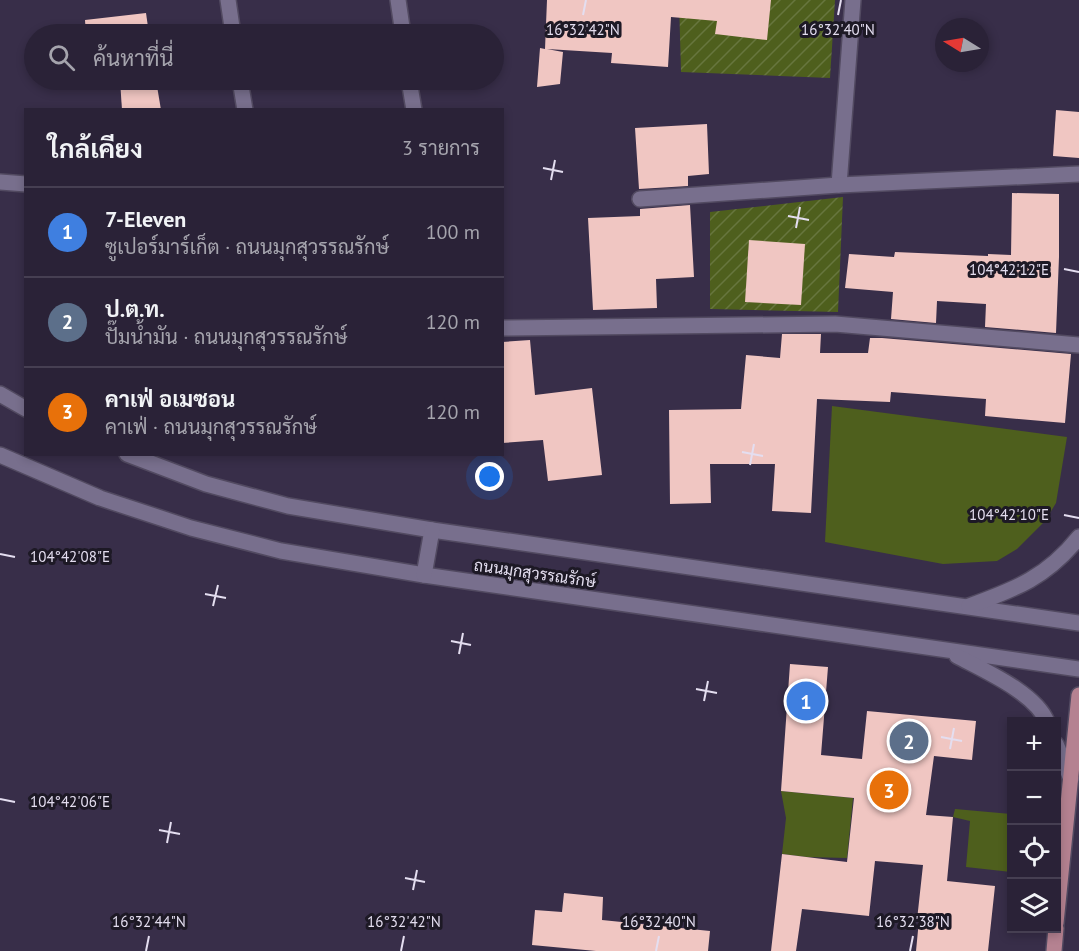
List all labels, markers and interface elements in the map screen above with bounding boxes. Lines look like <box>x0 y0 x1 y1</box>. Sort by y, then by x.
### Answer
north arrow <box>935 18 989 72</box>
text: 16°32'42"N <box>546 20 620 39</box>
text: 16°32'40"N <box>801 20 875 39</box>
search box <box>24 24 504 90</box>
icon: search <box>45 41 78 74</box>
text: ค้นหาที่นี่ <box>93 44 173 72</box>
text: ใกล้เคียง <box>48 132 143 165</box>
text: 3 รายการ <box>402 135 480 161</box>
text: 7-Eleven <box>105 205 186 233</box>
text: 1 <box>62 219 73 245</box>
text: 100 m <box>426 219 480 245</box>
text: ซูเปอร์มาร์เก็ต · ถนนมุกสุวรรณรักษ์ <box>105 234 389 260</box>
text: 104°42'12"E <box>969 260 1049 279</box>
text: ป.ต.ท. <box>105 295 165 323</box>
text: 2 <box>62 309 73 335</box>
text: 120 m <box>426 309 480 335</box>
text: ปั๊มน้ำมัน · ถนนมุกสุวรรณรักษ์ <box>105 324 347 350</box>
text: คาเฟ่ อเมซอน <box>105 385 235 413</box>
text: 3 <box>62 399 73 425</box>
text: 120 m <box>426 399 480 425</box>
text: คาเฟ่ · ถนนมุกสุวรรณรักษ์ <box>105 414 317 440</box>
your location <box>475 462 504 491</box>
text: 104°42'10"E <box>969 505 1049 524</box>
text: 104°42'08"E <box>30 547 110 566</box>
street label: ถนนมุกสุวรรณรักษ์ <box>473 553 598 593</box>
pin: 1 <box>786 678 826 724</box>
map controls <box>1007 717 1061 933</box>
button: + <box>1007 717 1061 771</box>
pin: 2 <box>890 718 928 764</box>
pin: 3 <box>870 768 908 812</box>
button: − <box>1007 771 1061 825</box>
text: 104°42'06"E <box>30 792 110 811</box>
button: locate <box>1007 825 1061 879</box>
button: layers <box>1007 879 1061 933</box>
text: 16°32'44"N <box>112 912 186 931</box>
text: 16°32'42"N <box>367 912 441 931</box>
text: 16°32'40"N <box>622 912 696 931</box>
text: 16°32'38"N <box>876 912 950 931</box>

